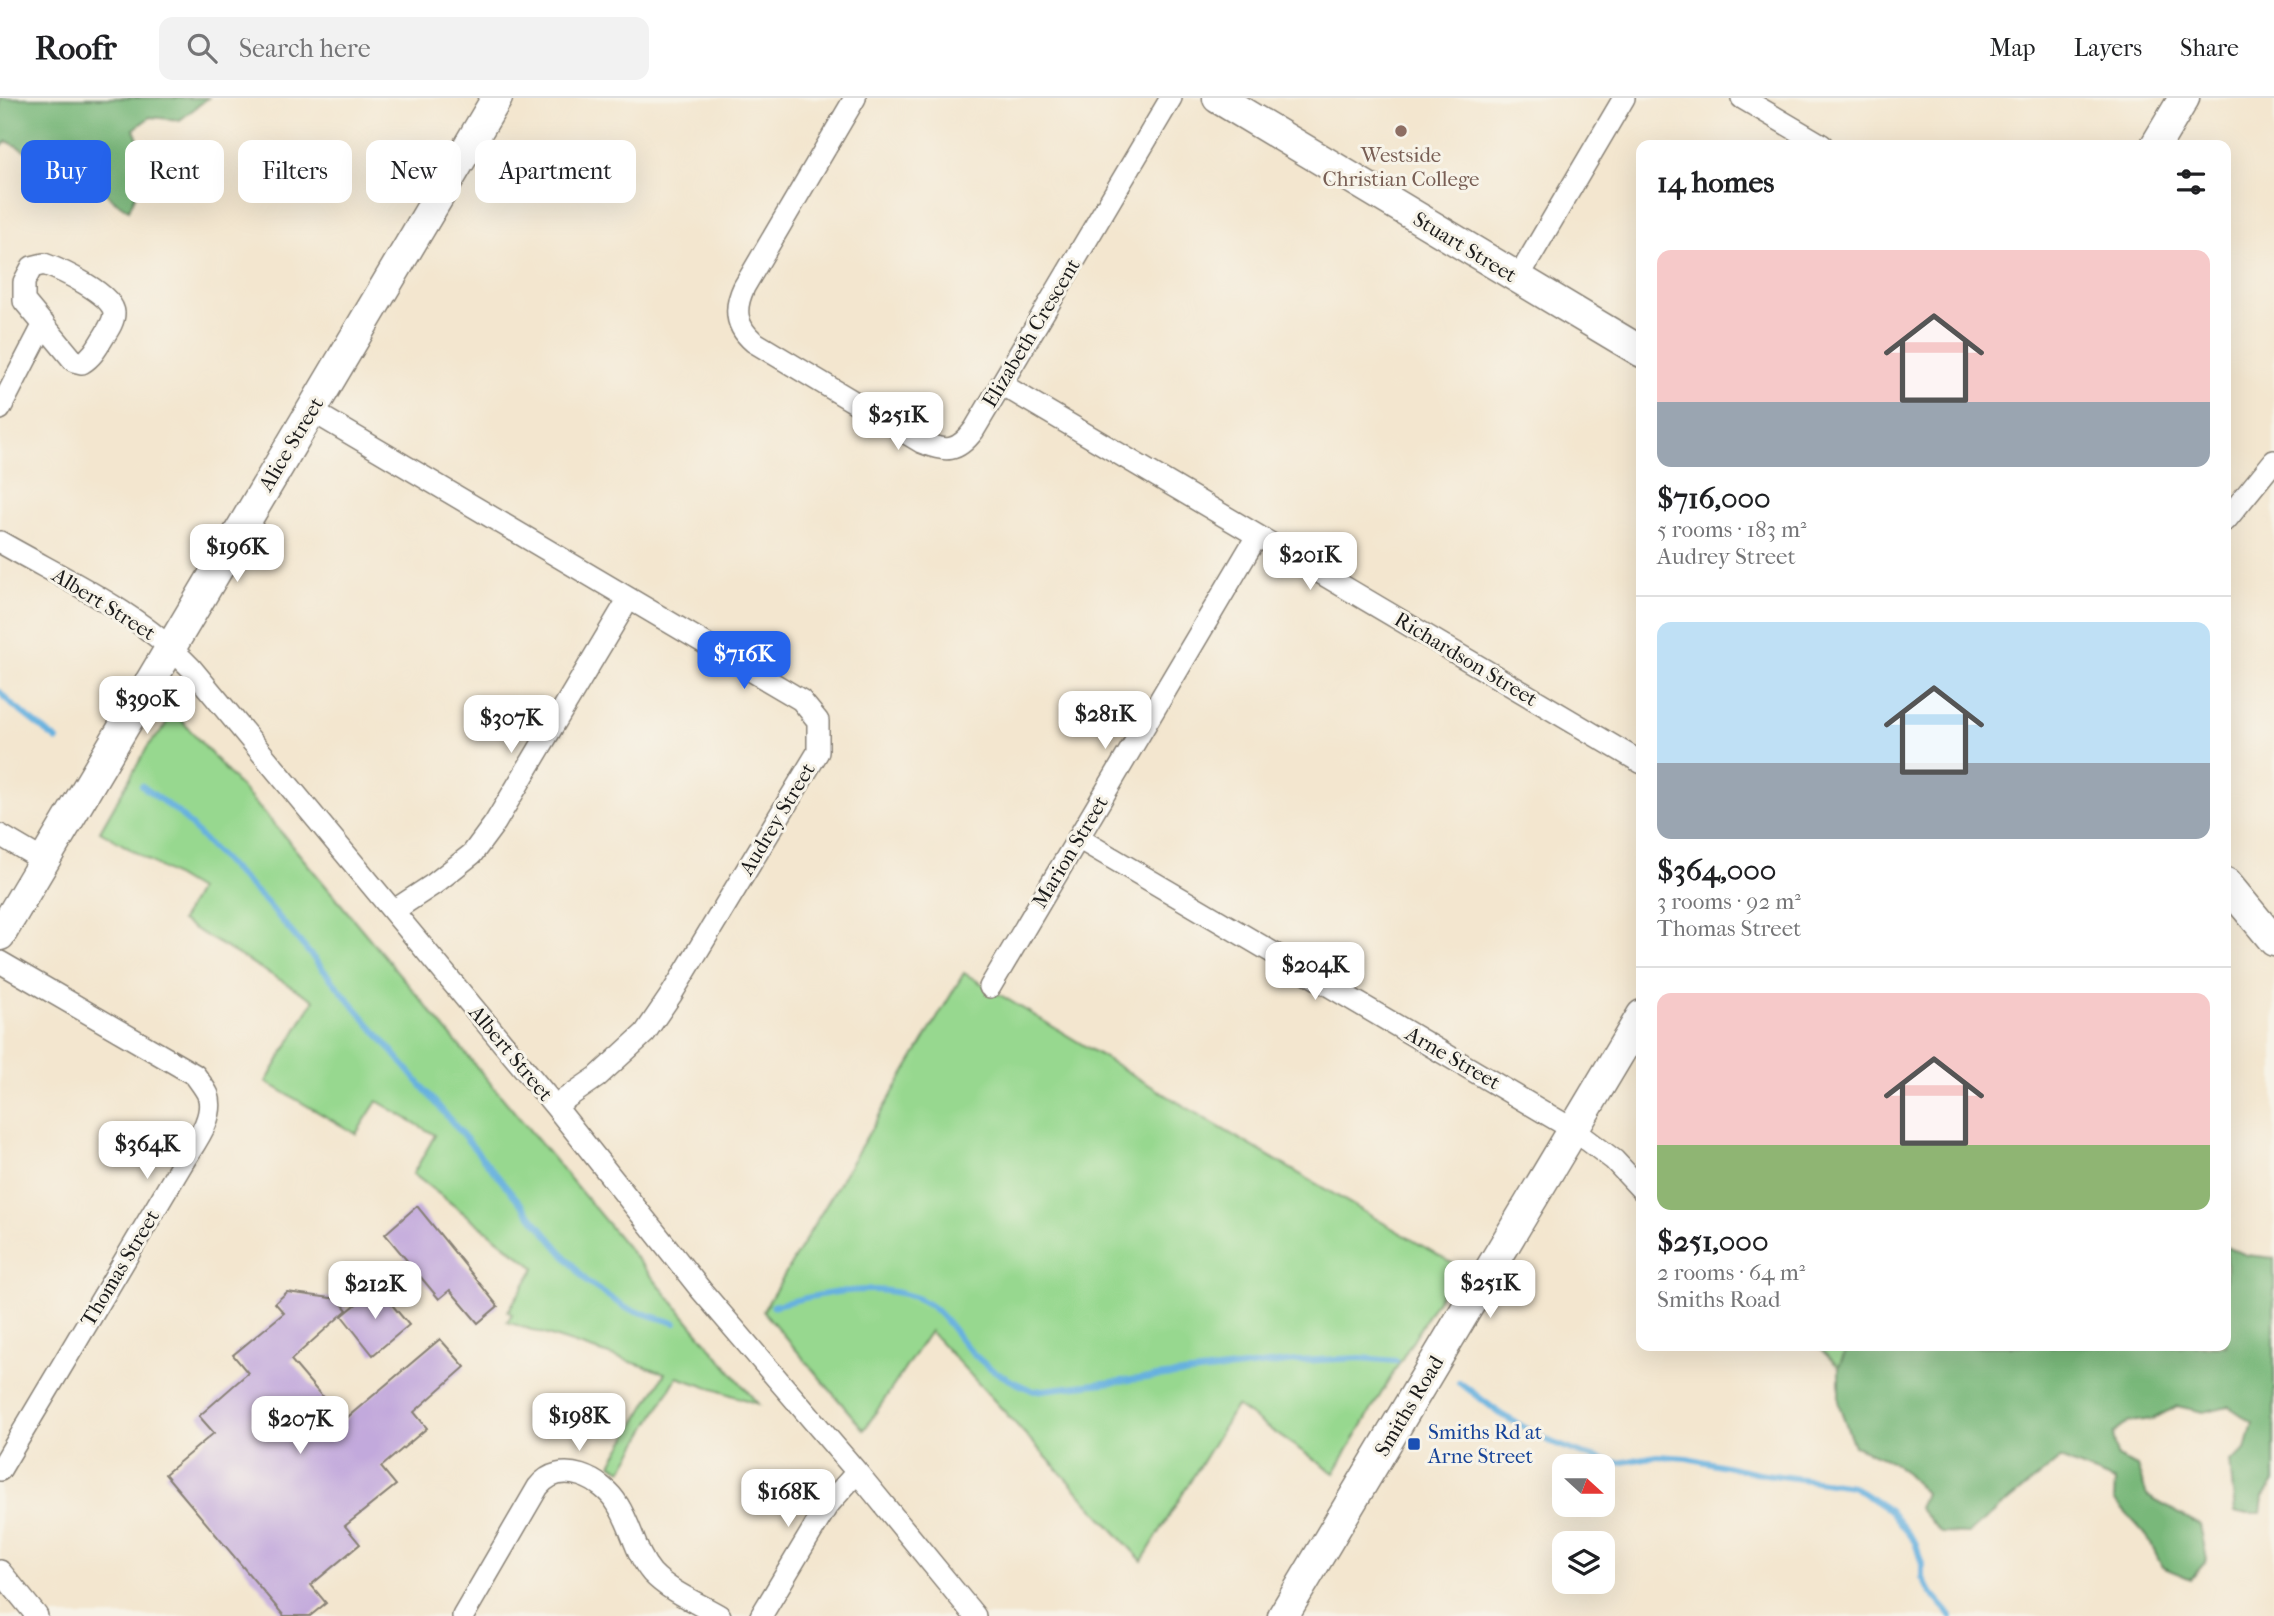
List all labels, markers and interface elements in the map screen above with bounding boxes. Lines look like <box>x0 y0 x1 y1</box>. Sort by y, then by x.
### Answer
search box <box>159 17 649 80</box>
text: Roofr <box>35 29 117 68</box>
icon: search <box>183 29 221 67</box>
text: Search here <box>239 33 371 64</box>
text: Map <box>1990 34 2036 62</box>
text: Layers <box>2074 34 2142 62</box>
text: Share <box>2180 34 2239 62</box>
marker: Westside Christian College <box>1393 123 1409 139</box>
chip: Buy <box>21 140 111 203</box>
chip: Rent <box>125 140 224 203</box>
chip: Filters <box>238 140 352 203</box>
chip: New <box>366 140 461 203</box>
chip: Apartment <box>475 140 636 203</box>
place label: Westside Christian College <box>1323 143 1480 191</box>
icon: filters <box>2172 163 2210 201</box>
text: 14 homes <box>1657 165 1774 200</box>
street label: Stuart Street <box>1409 207 1521 288</box>
street label: Elizabeth Crescent <box>977 254 1085 412</box>
icon: home <box>1871 295 1997 421</box>
street label: Alice Street <box>253 392 329 496</box>
pin: $251K <box>849 392 947 452</box>
text: $251K <box>868 401 928 428</box>
text: $716,000 <box>1657 481 1771 516</box>
text: 5 rooms · 183 m² <box>1657 516 1807 543</box>
pin: $196K <box>188 524 286 584</box>
pin: $201K <box>1261 532 1359 592</box>
text: $196K <box>206 533 268 560</box>
text: $201K <box>1279 541 1341 568</box>
text: Audrey Street <box>1657 543 1796 570</box>
street label: Albert Street <box>47 562 160 645</box>
street label: Richardson Street <box>1390 607 1542 711</box>
pin: $716K <box>695 632 793 691</box>
text: $716K <box>713 640 775 667</box>
icon: home <box>1871 667 1997 793</box>
pin: $390K <box>98 676 196 736</box>
text: $390K <box>115 685 179 712</box>
pin: $281K <box>1056 692 1154 751</box>
pin: $307K <box>462 696 560 755</box>
text: $281K <box>1075 700 1135 727</box>
text: $307K <box>480 704 542 731</box>
street label: Audrey Street <box>734 758 820 880</box>
street label: Marion Street <box>1027 791 1113 912</box>
text: $364,000 <box>1657 853 1776 888</box>
text: 3 rooms · 92 m² <box>1657 888 1801 915</box>
text: Thomas Street <box>1657 915 1801 942</box>
pin: $204K <box>1266 942 1364 1002</box>
text: $204K <box>1281 951 1349 978</box>
street label: Albert Street <box>464 1000 558 1106</box>
street label: Arne Street <box>1401 1021 1505 1095</box>
icon: home <box>1871 1038 1997 1164</box>
pin: $364K <box>98 1122 196 1181</box>
text: $364K <box>115 1130 179 1157</box>
street label: Thomas Street <box>76 1205 164 1331</box>
text: $251,000 <box>1657 1224 1768 1259</box>
text: 2 rooms · 64 m² <box>1657 1259 1805 1286</box>
pin: $251K <box>1441 1260 1539 1320</box>
pin: $212K <box>326 1262 424 1321</box>
text: $251K <box>1460 1269 1520 1296</box>
text: $212K <box>344 1270 406 1297</box>
text: Smiths Road <box>1657 1286 1780 1313</box>
street label: Smiths Road <box>1370 1351 1449 1460</box>
pin: $198K <box>530 1394 628 1453</box>
pin: $207K <box>251 1396 349 1456</box>
text: $198K <box>548 1402 610 1429</box>
text: $207K <box>268 1405 333 1432</box>
place label: Smiths Rd at Arne Street <box>1427 1420 1543 1468</box>
marker: Smiths Rd at Arne Street <box>1406 1436 1422 1452</box>
north arrow <box>1552 1454 1615 1517</box>
map controls <box>1552 1454 1615 1594</box>
pin: $168K <box>739 1470 837 1529</box>
text: $168K <box>757 1478 819 1505</box>
button: layers <box>1552 1531 1615 1594</box>

